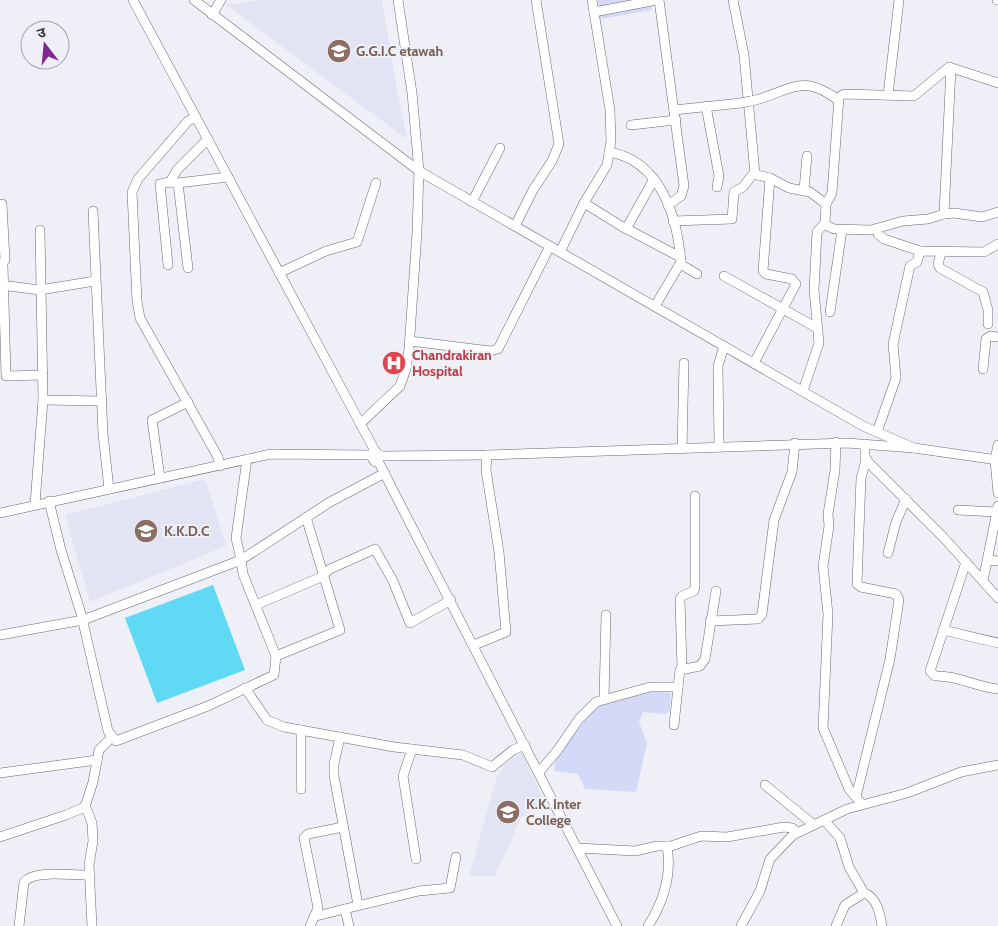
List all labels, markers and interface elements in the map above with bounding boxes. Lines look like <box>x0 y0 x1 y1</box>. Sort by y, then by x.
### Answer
north arrow <box>20 20 70 70</box>
text: उ <box>35 23 49 42</box>
school or university icon: G.G.I.C etawah <box>326 38 352 64</box>
place label: G.G.I.C etawah <box>356 42 443 60</box>
place label: Chandrakiran Hospital <box>412 346 492 380</box>
hospital icon: Chandrakiran Hospital <box>381 350 407 376</box>
school or university icon: K.K.D.C <box>133 518 159 544</box>
place label: K.K.D.C <box>164 522 210 540</box>
place label: K.K. Inter College <box>526 795 581 829</box>
school or university icon: K.K. Inter College <box>495 799 521 825</box>

